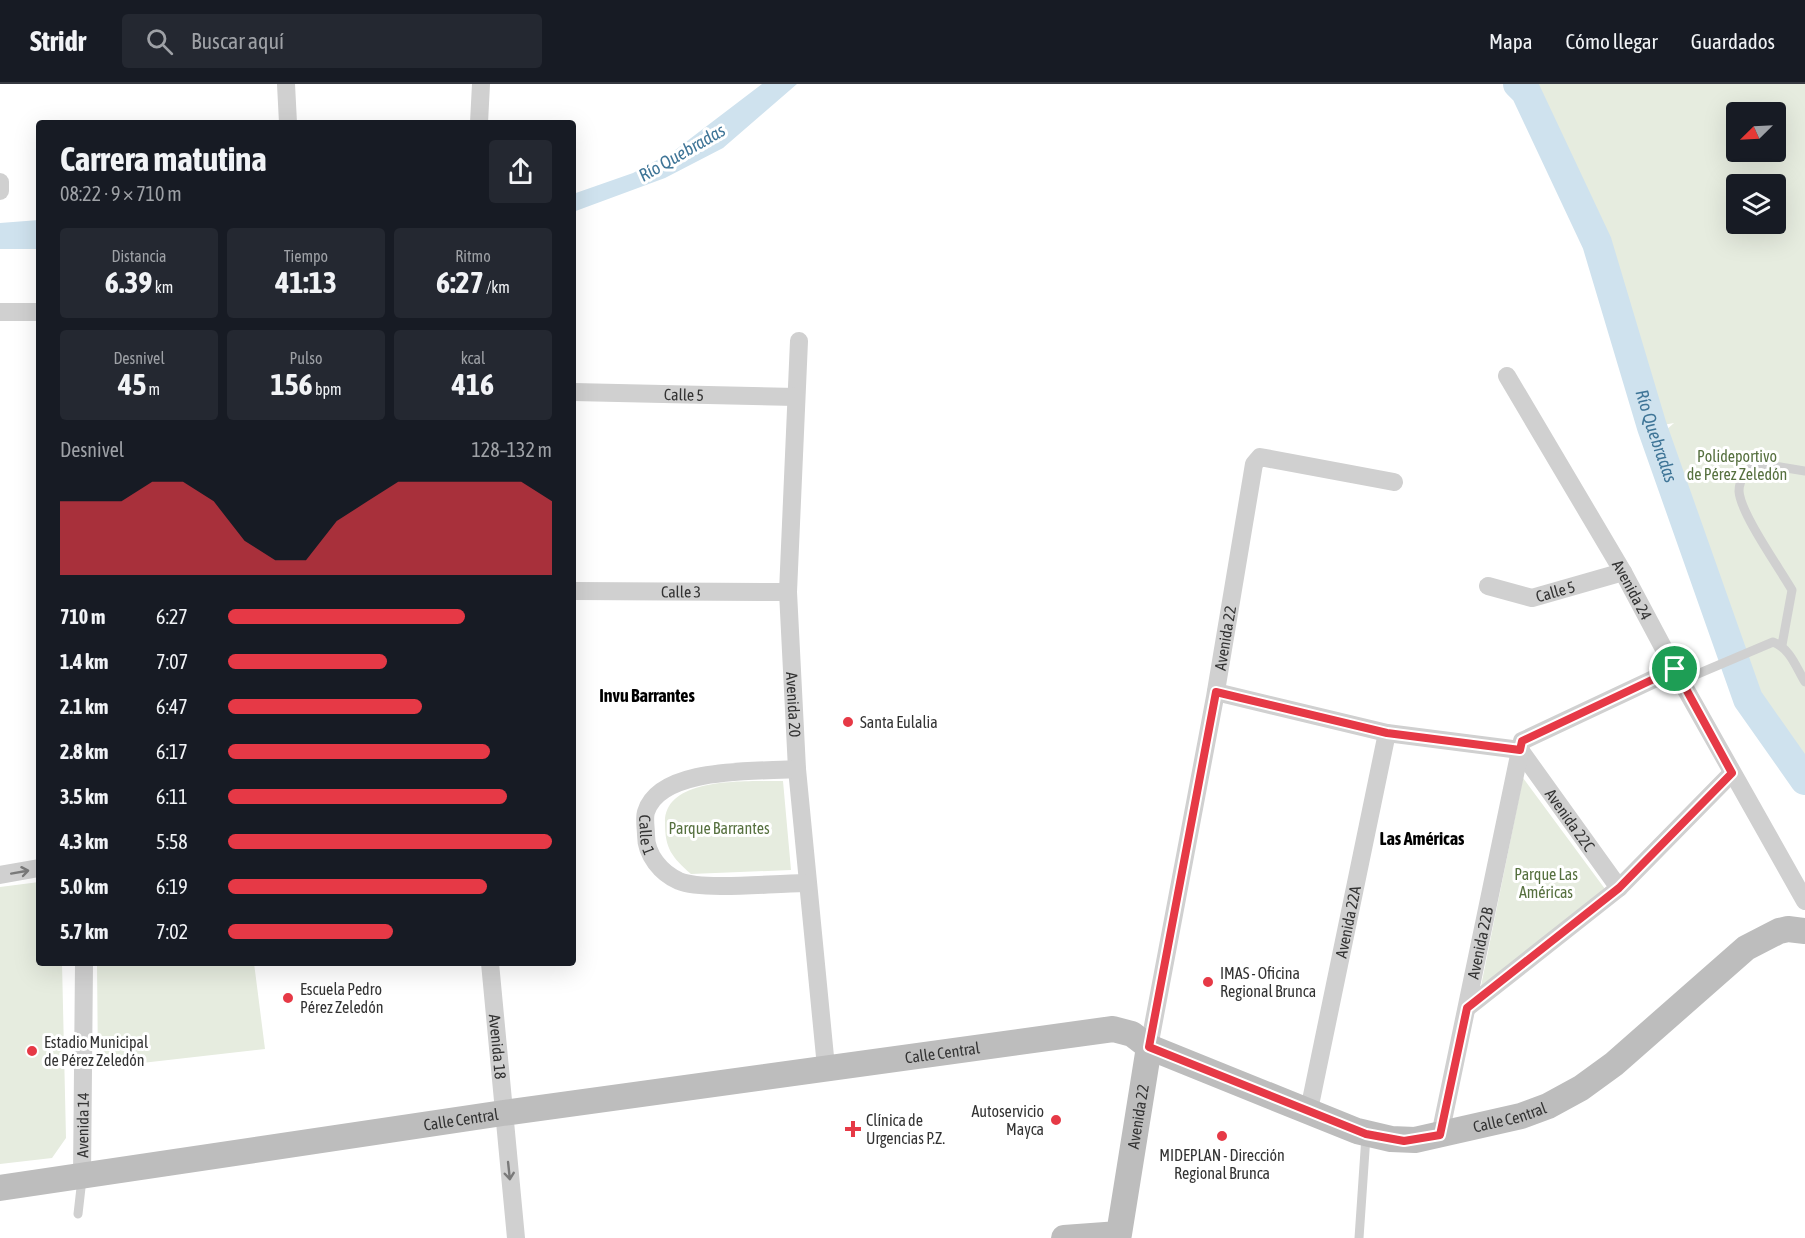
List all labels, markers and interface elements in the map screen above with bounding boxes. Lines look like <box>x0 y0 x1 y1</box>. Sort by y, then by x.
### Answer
search box <box>122 14 542 68</box>
text: Stridr <box>30 25 86 57</box>
icon: search <box>143 25 176 58</box>
text: Buscar aquí <box>191 28 284 54</box>
text: Mapa <box>1489 29 1533 53</box>
text: Cómo llegar <box>1566 29 1658 53</box>
text: Guardados <box>1691 29 1775 53</box>
north arrow <box>1726 102 1786 162</box>
map controls <box>1726 102 1786 234</box>
water label: Río Quebradas <box>635 119 729 186</box>
text: Carrera matutina <box>60 140 267 178</box>
button: share <box>489 140 552 203</box>
button: layers <box>1726 174 1786 234</box>
text: 08:22 · 9 × 710 m <box>60 182 182 205</box>
text: Distancia <box>111 247 167 265</box>
text: Tiempo <box>284 247 328 265</box>
text: Ritmo <box>455 247 491 265</box>
text: 6.39 <box>105 265 152 299</box>
text: 41:13 <box>275 265 337 299</box>
text: 6:27 <box>436 265 484 299</box>
text: km <box>152 278 173 296</box>
text: /km <box>484 278 510 296</box>
text: Desnivel <box>113 349 165 367</box>
text: Pulso <box>290 349 322 367</box>
text: kcal <box>461 349 485 367</box>
text: 45 <box>118 367 146 401</box>
text: 156 <box>270 367 313 401</box>
text: 416 <box>452 367 494 401</box>
text: m <box>146 380 160 398</box>
text: bpm <box>313 380 342 398</box>
street label: Calle 5 <box>664 385 704 404</box>
water label: Río Quebradas <box>1631 387 1682 485</box>
text: Desnivel <box>60 438 124 461</box>
text: 128–132 m <box>471 438 552 461</box>
park label: Polideportivo de Pérez Zeledón <box>1687 447 1787 483</box>
street label: Avenida 24 <box>1609 557 1656 623</box>
street label: Calle 5 <box>1534 577 1577 605</box>
street label: Calle 3 <box>661 582 701 601</box>
street label: Avenida 22 <box>1211 604 1239 672</box>
text: 710 m <box>60 605 105 628</box>
text: 6:27 <box>156 605 188 628</box>
pin <box>1649 643 1700 694</box>
text: 1.4 km <box>60 650 108 673</box>
text: 7:07 <box>156 650 188 673</box>
icon: arrive <box>1658 652 1691 685</box>
street label: Avenida 20 <box>783 672 804 738</box>
district label: Invu Barrantes <box>599 685 695 706</box>
text: 2.1 km <box>60 695 108 718</box>
text: 6:47 <box>156 695 188 718</box>
place label: Santa Eulalia <box>860 713 938 731</box>
marker: Santa Eulalia <box>841 715 855 729</box>
text: 2.8 km <box>60 740 108 763</box>
text: 6:17 <box>156 740 188 763</box>
text: 3.5 km <box>60 785 108 808</box>
text: 6:11 <box>156 785 188 808</box>
street label: Avenida 22C <box>1542 785 1599 855</box>
street label: Calle 1 <box>636 815 659 857</box>
park label: Parque Barrantes <box>668 819 770 838</box>
district label: Las Américas <box>1380 828 1465 849</box>
text: 4.3 km <box>60 830 108 853</box>
text: 5:58 <box>156 830 188 853</box>
park label: Parque Las Américas <box>1514 865 1578 901</box>
one-way arrow <box>9 866 29 877</box>
text: 5.0 km <box>60 875 108 898</box>
text: 6:19 <box>156 875 188 898</box>
street label: Avenida 22A <box>1332 884 1364 960</box>
street label: Avenida 22B <box>1464 905 1496 981</box>
text: 5.7 km <box>60 920 108 943</box>
text: 7:02 <box>156 920 188 943</box>
place label: IMAS - Oficina Regional Brunca <box>1220 964 1316 1001</box>
marker: IMAS - Oficina Regional Brunca <box>1201 975 1215 989</box>
place label: Escuela Pedro Pérez Zeledón <box>300 980 383 1016</box>
marker: Escuela Pedro Pérez Zeledón <box>281 991 295 1005</box>
street label: Avenida 18 <box>486 1013 510 1080</box>
place label: Estadio Municipal de Pérez Zeledón <box>44 1033 149 1069</box>
street label: Calle Central <box>904 1038 982 1067</box>
marker: Estadio Municipal de Pérez Zeledón <box>25 1044 39 1058</box>
street label: Avenida 22 <box>1124 1083 1152 1150</box>
street label: Avenida 14 <box>73 1092 92 1158</box>
street label: Calle Central <box>1471 1098 1550 1136</box>
place label: Autoservicio Mayca <box>971 1102 1044 1139</box>
street label: Calle Central <box>422 1105 500 1134</box>
place label: Clínica de Urgencias P.Z. <box>866 1111 945 1148</box>
marker: Autoservicio Mayca <box>1049 1113 1063 1127</box>
marker: Clínica de Urgencias P.Z. <box>844 1120 862 1138</box>
marker: MIDEPLAN - Dirección Regional Brunca <box>1215 1129 1229 1143</box>
place label: MIDEPLAN - Dirección Regional Brunca <box>1159 1146 1285 1183</box>
one-way arrow <box>504 1161 515 1180</box>

